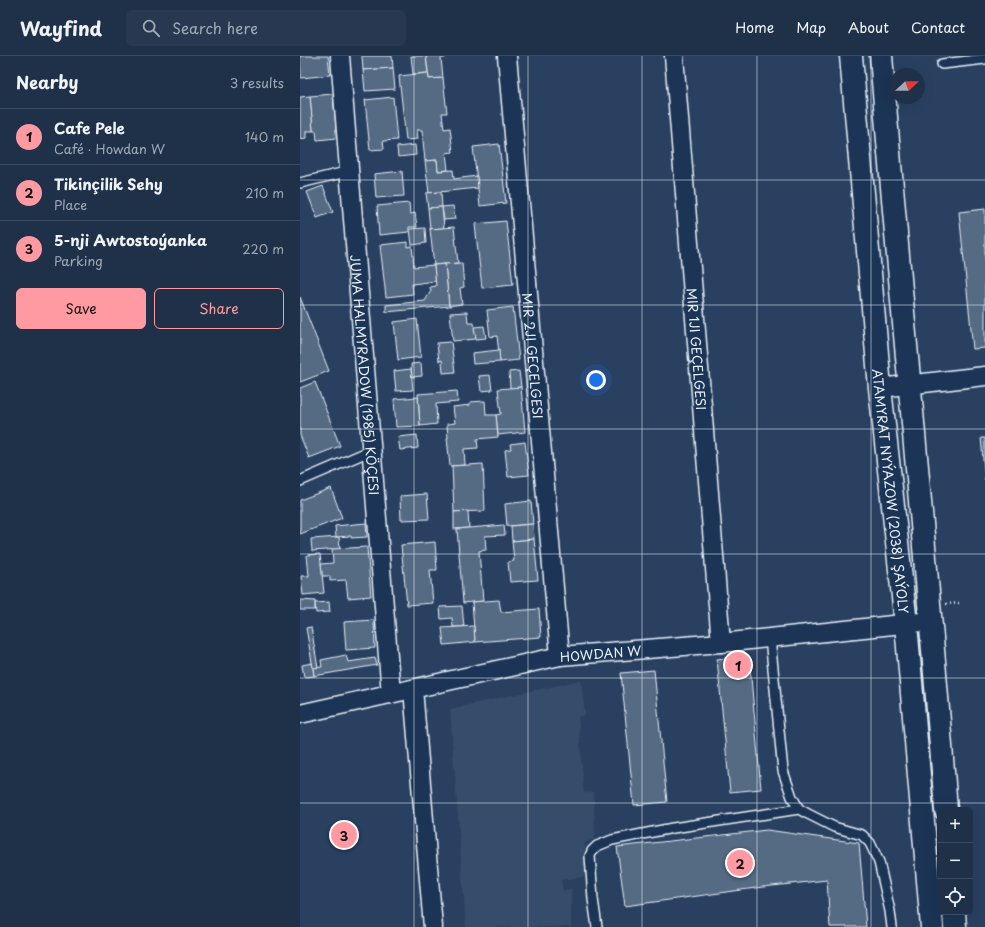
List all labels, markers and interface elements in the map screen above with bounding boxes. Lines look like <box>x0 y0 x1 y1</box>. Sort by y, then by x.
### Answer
search box <box>126 10 406 46</box>
text: Wayfind <box>20 14 102 42</box>
text: Search here <box>172 16 258 39</box>
icon: search <box>140 17 162 39</box>
text: Home <box>735 17 774 38</box>
text: Map <box>796 17 826 38</box>
text: About <box>848 17 889 38</box>
text: Contact <box>911 17 965 38</box>
north arrow <box>889 68 925 104</box>
text: Nearby <box>16 69 78 95</box>
text: 3 results <box>230 73 284 92</box>
text: Cafe Pele <box>54 116 125 139</box>
text: 1 <box>26 127 32 146</box>
text: 140 m <box>245 127 284 146</box>
text: Café · Howdan W <box>54 139 165 158</box>
text: Tikinçilik Sehy <box>54 172 163 195</box>
text: 2 <box>24 183 34 202</box>
text: 210 m <box>245 183 284 202</box>
text: Place <box>54 195 87 214</box>
text: 5-nji Awtostoýanka <box>54 228 207 251</box>
text: 3 <box>25 239 33 258</box>
text: 220 m <box>242 239 284 258</box>
text: Parking <box>54 251 103 270</box>
street label: JUMA HALMYRADOW (1985) KÖÇESI <box>346 254 385 496</box>
street label: MIR 1JI GEÇELGESI <box>683 287 712 411</box>
button: Save <box>16 288 146 329</box>
button: Share <box>154 288 284 329</box>
street label: MIR 2JI GEÇELGESI <box>518 292 549 420</box>
street label: ATAMYRAT NYÝAZOW (2038) ŞAÝOLY <box>869 368 914 615</box>
your location <box>586 370 606 390</box>
street label: HOWDAN W <box>559 640 642 665</box>
pin: 1 <box>725 650 751 680</box>
map controls <box>937 807 973 915</box>
button: + <box>937 807 973 843</box>
pin: 3 <box>331 820 357 850</box>
button: − <box>937 843 973 879</box>
pin: 2 <box>727 848 753 878</box>
button: locate <box>937 879 973 915</box>

